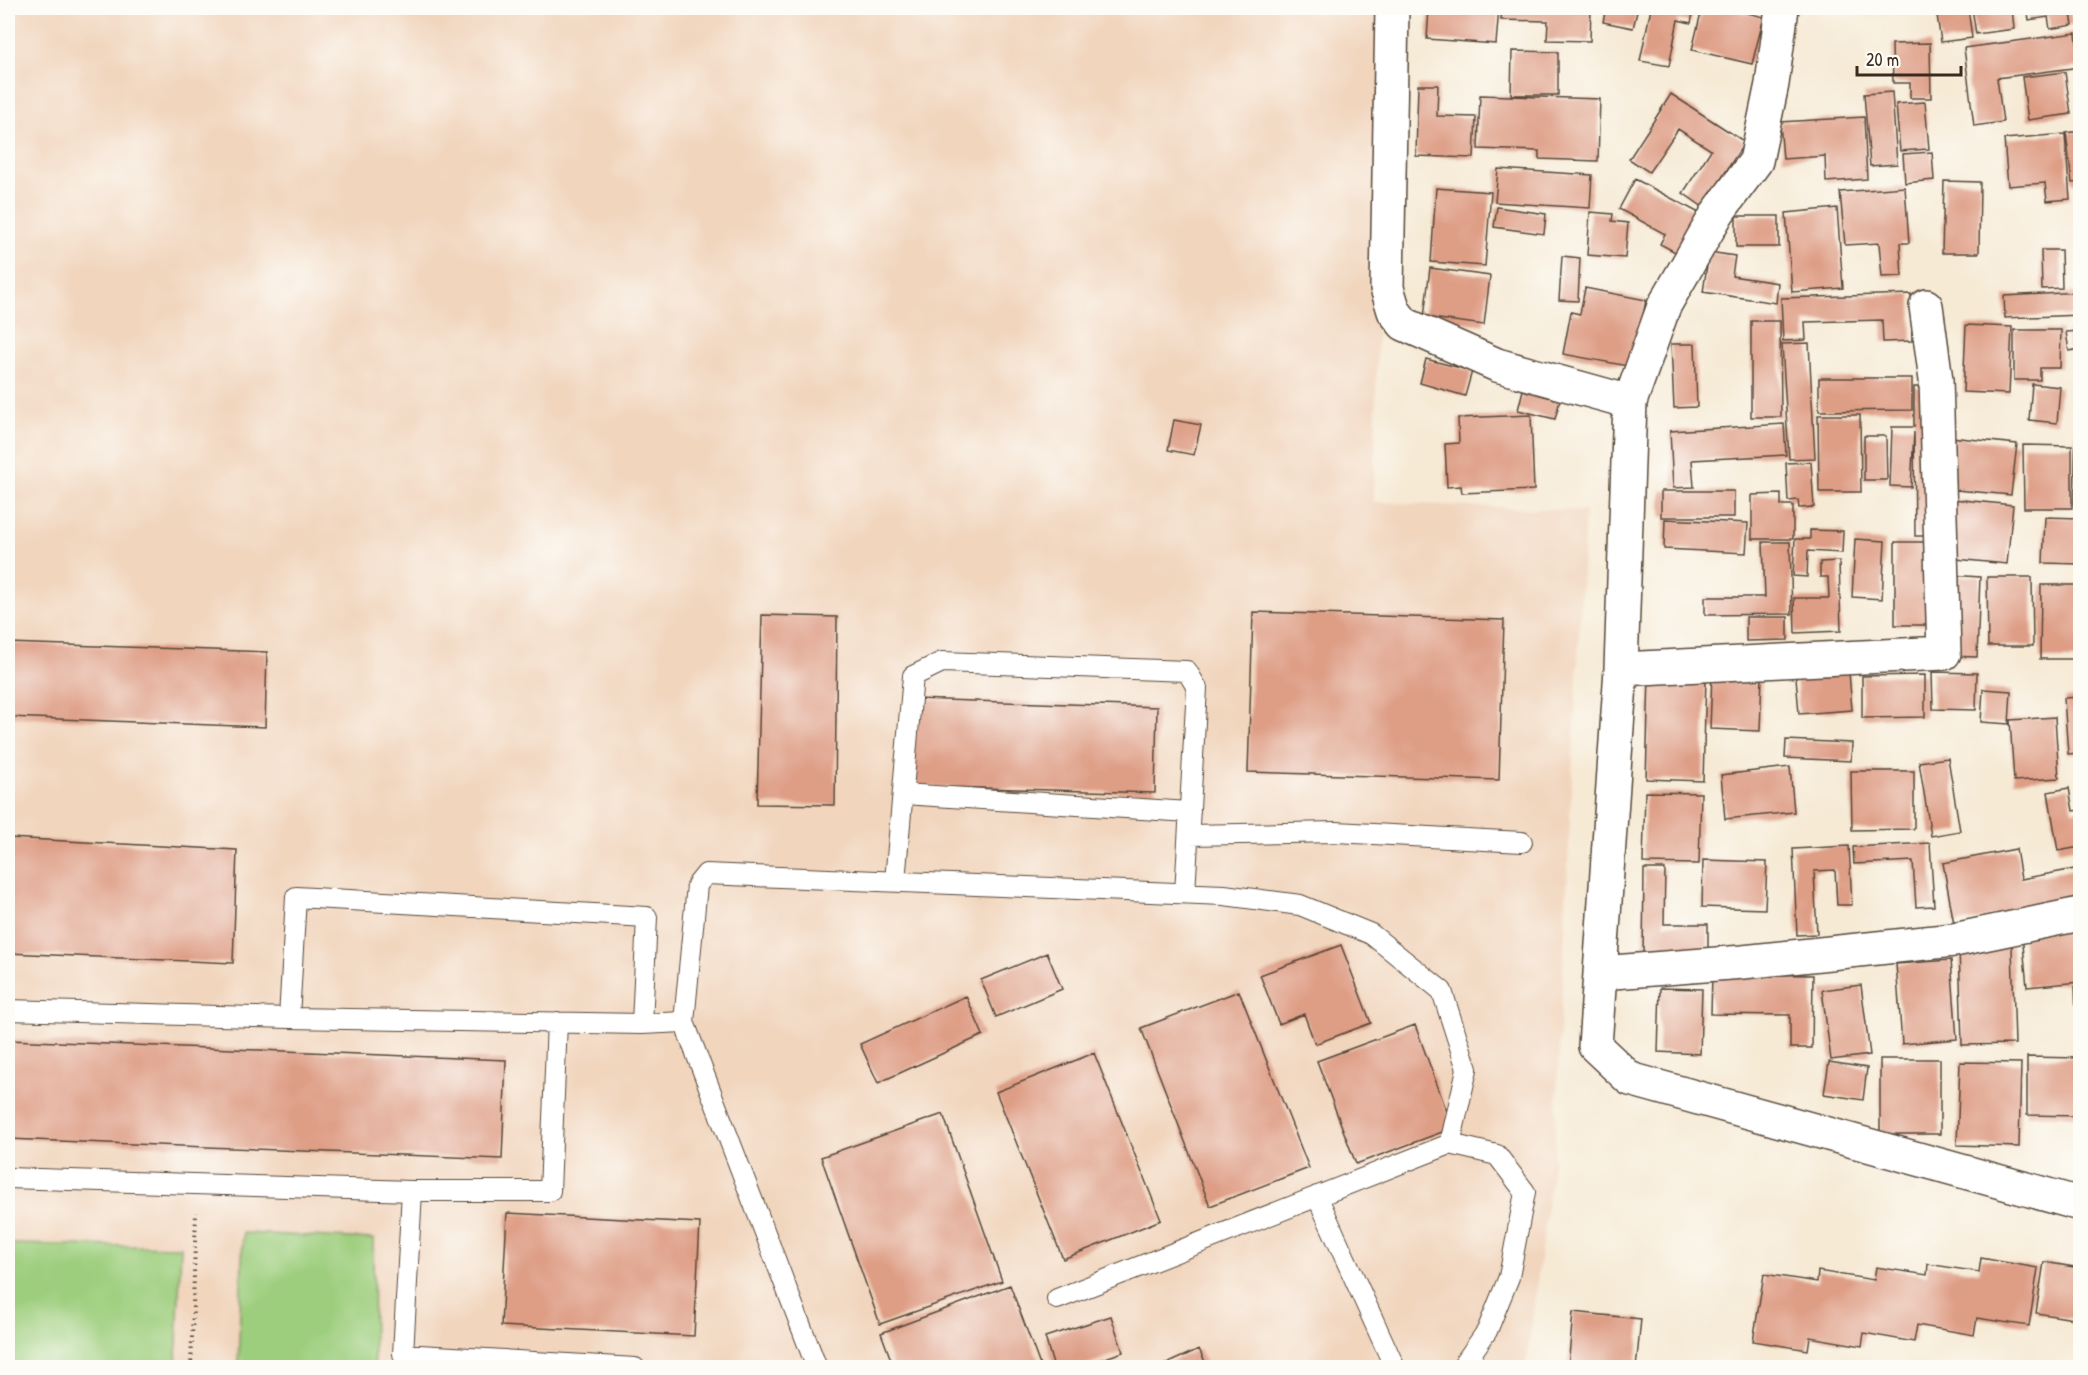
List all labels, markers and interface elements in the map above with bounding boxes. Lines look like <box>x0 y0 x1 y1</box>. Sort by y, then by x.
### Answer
scale bar <box>1857 39 1960 77</box>
text: 20 m <box>1866 47 1899 72</box>

